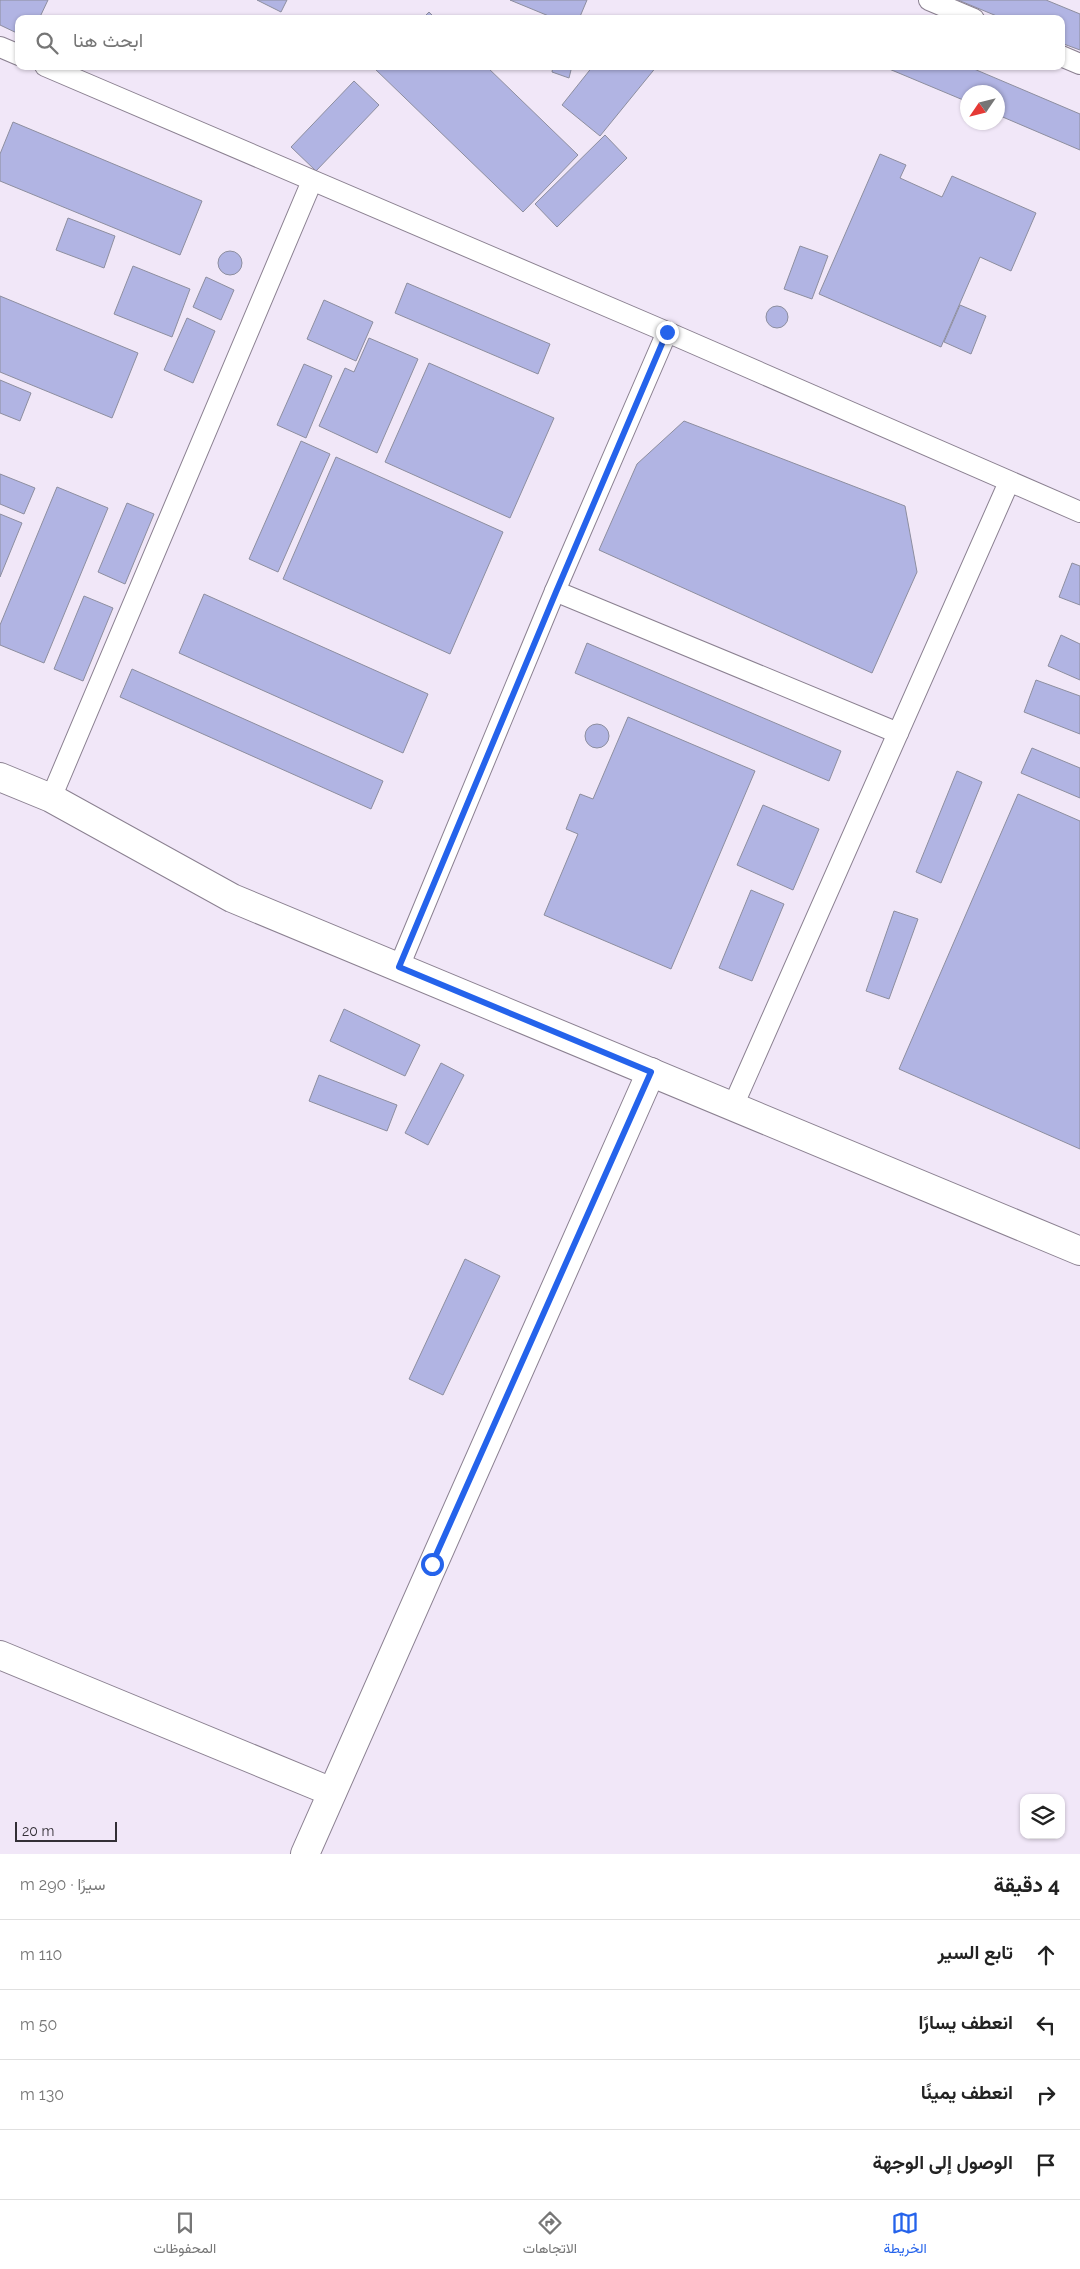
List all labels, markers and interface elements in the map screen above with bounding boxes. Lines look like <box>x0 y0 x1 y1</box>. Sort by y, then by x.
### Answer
search box <box>15 15 1065 70</box>
icon: search <box>33 29 61 57</box>
text: ابحث هنا <box>73 29 143 51</box>
north arrow <box>960 85 1005 130</box>
route end <box>656 321 679 344</box>
route start <box>421 1553 444 1576</box>
map controls <box>1020 1794 1065 1839</box>
button: layers <box>1020 1794 1065 1839</box>
scale bar <box>15 1819 118 1842</box>
text: 20 m <box>22 1823 54 1839</box>
text: 4 دقيقة <box>993 1872 1060 1897</box>
text: سيرًا · 290 m <box>20 1875 105 1894</box>
text: تابع السير <box>938 1941 1013 1963</box>
icon: ahead <box>1032 1941 1060 1969</box>
text: 110 m <box>20 1945 62 1964</box>
text: انعطف يسارًا <box>919 2011 1013 2033</box>
icon: left <box>1032 2011 1060 2039</box>
text: 50 m <box>20 2015 57 2034</box>
text: انعطف يمينًا <box>921 2081 1013 2103</box>
icon: right <box>1032 2081 1060 2109</box>
text: 130 m <box>20 2085 64 2104</box>
text: الوصول إلى الوجهة <box>873 2151 1013 2173</box>
icon: arrive <box>1032 2151 1060 2179</box>
tab: المحفوظات <box>153 2209 216 2261</box>
tab: الاتجاهات <box>523 2209 577 2261</box>
tab: الخريطة <box>883 2209 927 2261</box>

